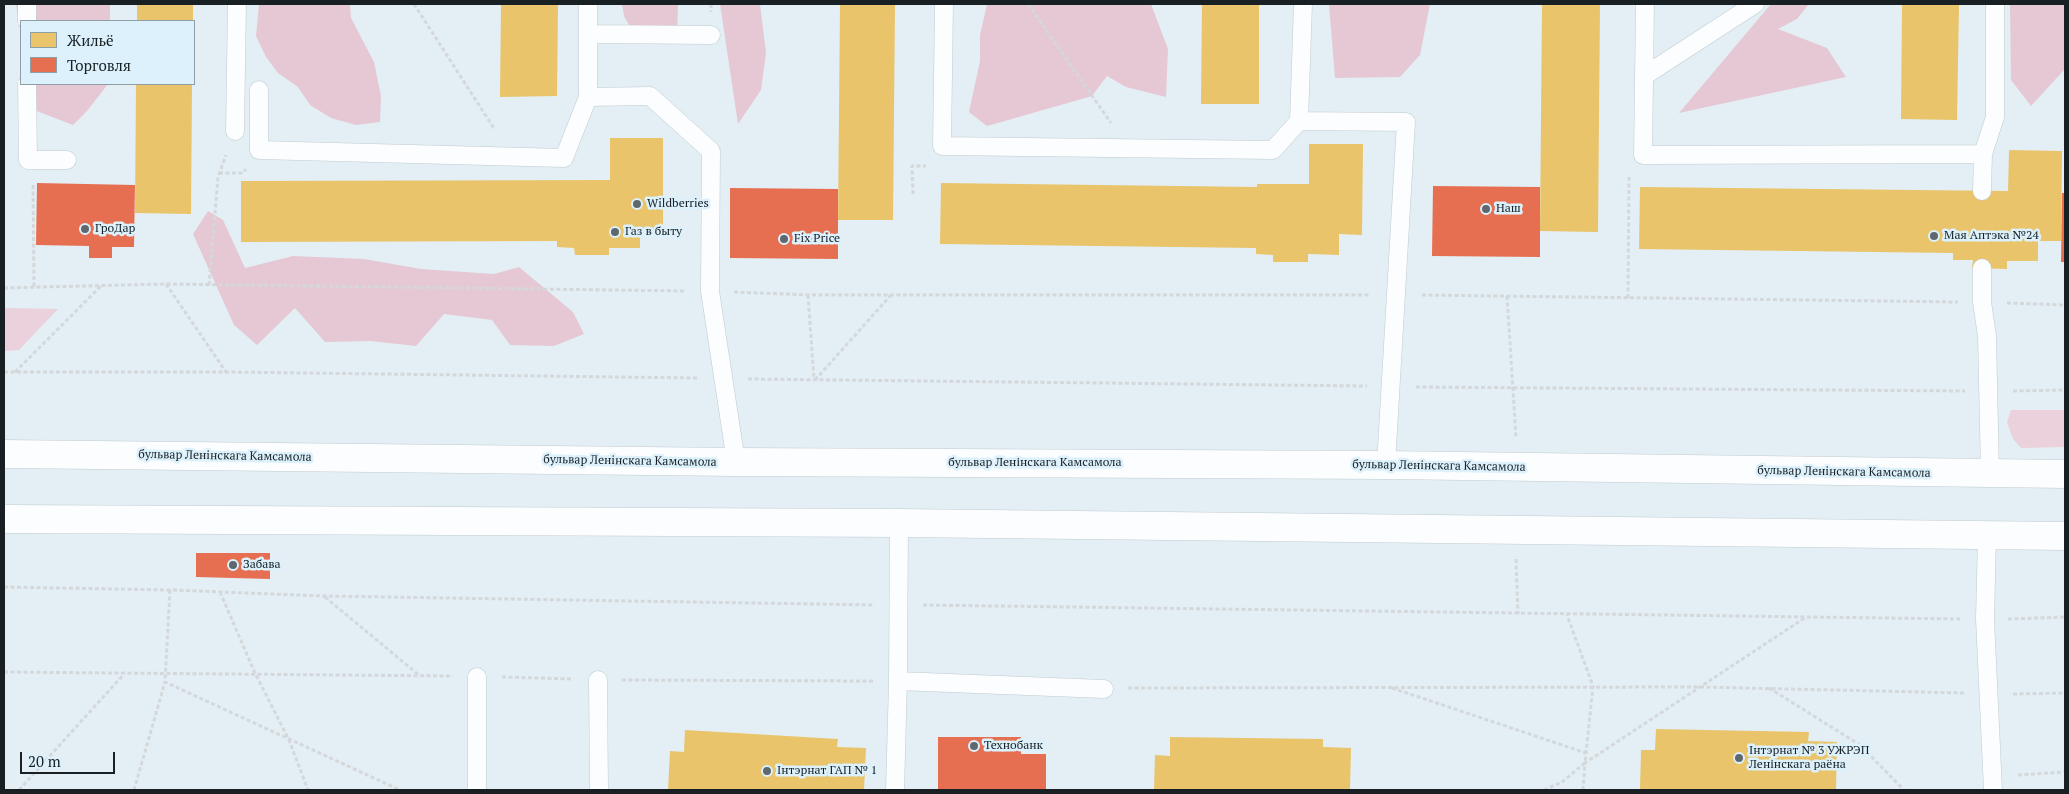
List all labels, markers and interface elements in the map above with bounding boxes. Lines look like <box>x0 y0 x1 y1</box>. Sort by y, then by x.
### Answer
legend <box>20 20 195 85</box>
text: Жильё <box>67 30 114 50</box>
text: Торговля <box>67 55 131 75</box>
place label: Wildberries <box>647 197 709 211</box>
marker: Wildberries <box>631 198 643 210</box>
place label: Наш <box>1496 202 1521 216</box>
marker: Наш <box>1480 203 1492 215</box>
place label: ГроДар <box>95 222 135 236</box>
marker: ГроДар <box>79 223 91 235</box>
place label: Газ в быту <box>625 225 682 239</box>
marker: Газ в быту <box>609 226 621 238</box>
place label: Мая Аптэка №24 <box>1944 229 2039 243</box>
marker: Мая Аптэка №24 <box>1928 230 1940 242</box>
place label: Fix Price <box>794 232 840 246</box>
marker: Fix Price <box>778 233 790 245</box>
street label: бульвар Ленінскага Камсамола <box>138 447 312 465</box>
street label: бульвар Ленінскага Камсамола <box>543 452 717 470</box>
street label: бульвар Ленінскага Камсамола <box>948 456 1122 470</box>
street label: бульвар Ленінскага Камсамола <box>1352 457 1526 475</box>
street label: бульвар Ленінскага Камсамола <box>1757 463 1931 481</box>
place label: Забава <box>243 558 281 572</box>
marker: Забава <box>227 559 239 571</box>
place label: Технобанк <box>984 739 1043 753</box>
marker: Технобанк <box>968 740 980 752</box>
scale bar <box>22 742 118 774</box>
place label: Інтэрнат № 3 УЖРЭП Ленінскага раёна <box>1749 744 1869 772</box>
text: 20 m <box>28 751 61 771</box>
marker: Інтэрнат № 3 УЖРЭП Ленінскага раёна <box>1733 752 1745 764</box>
place label: Інтэрнат ГАП № 1 <box>777 764 877 778</box>
marker: Інтэрнат ГАП № 1 <box>761 765 773 777</box>

